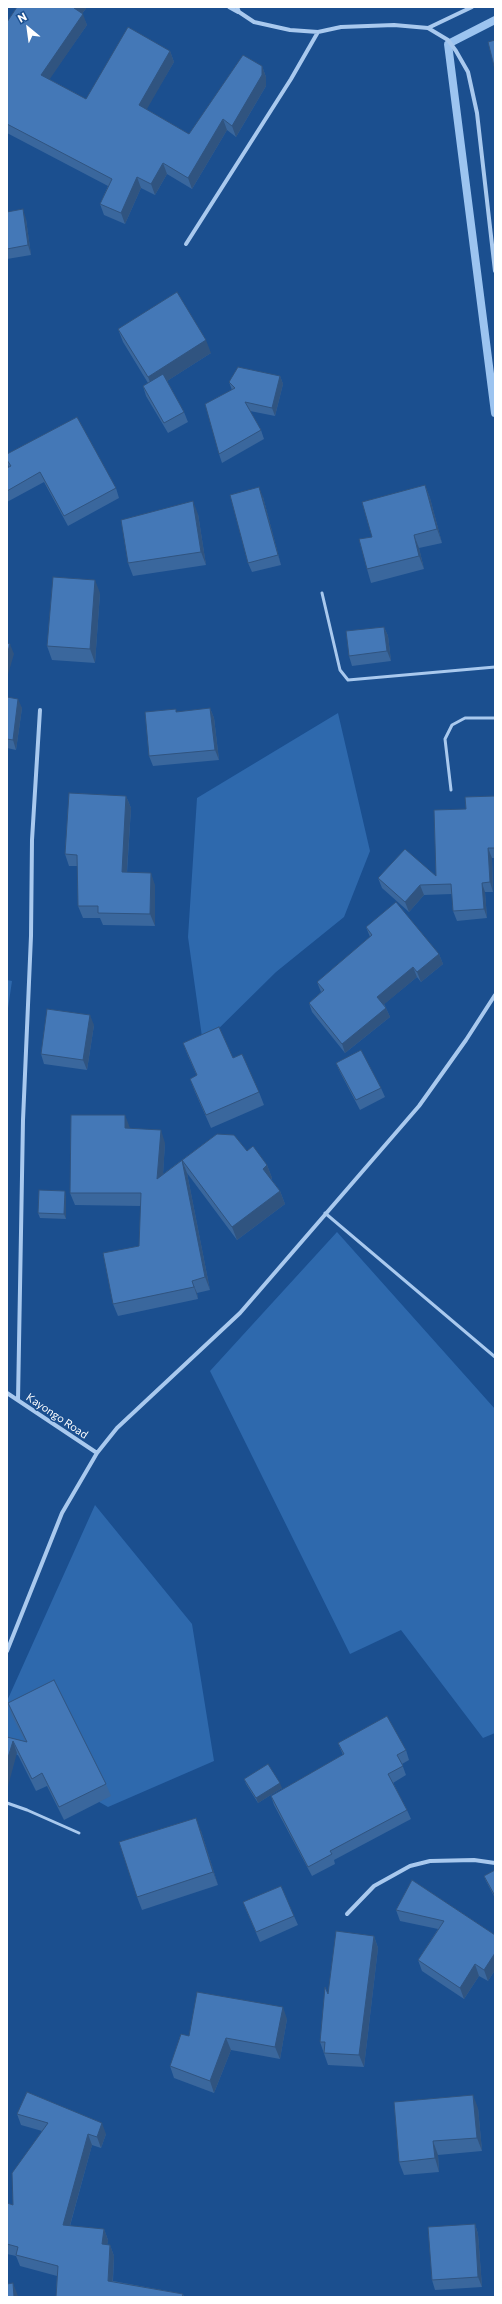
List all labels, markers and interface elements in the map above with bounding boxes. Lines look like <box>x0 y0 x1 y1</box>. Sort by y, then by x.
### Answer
north arrow <box>8 8 48 48</box>
text: N <box>15 9 29 25</box>
street label: Kayongo Road <box>24 1391 90 1441</box>

